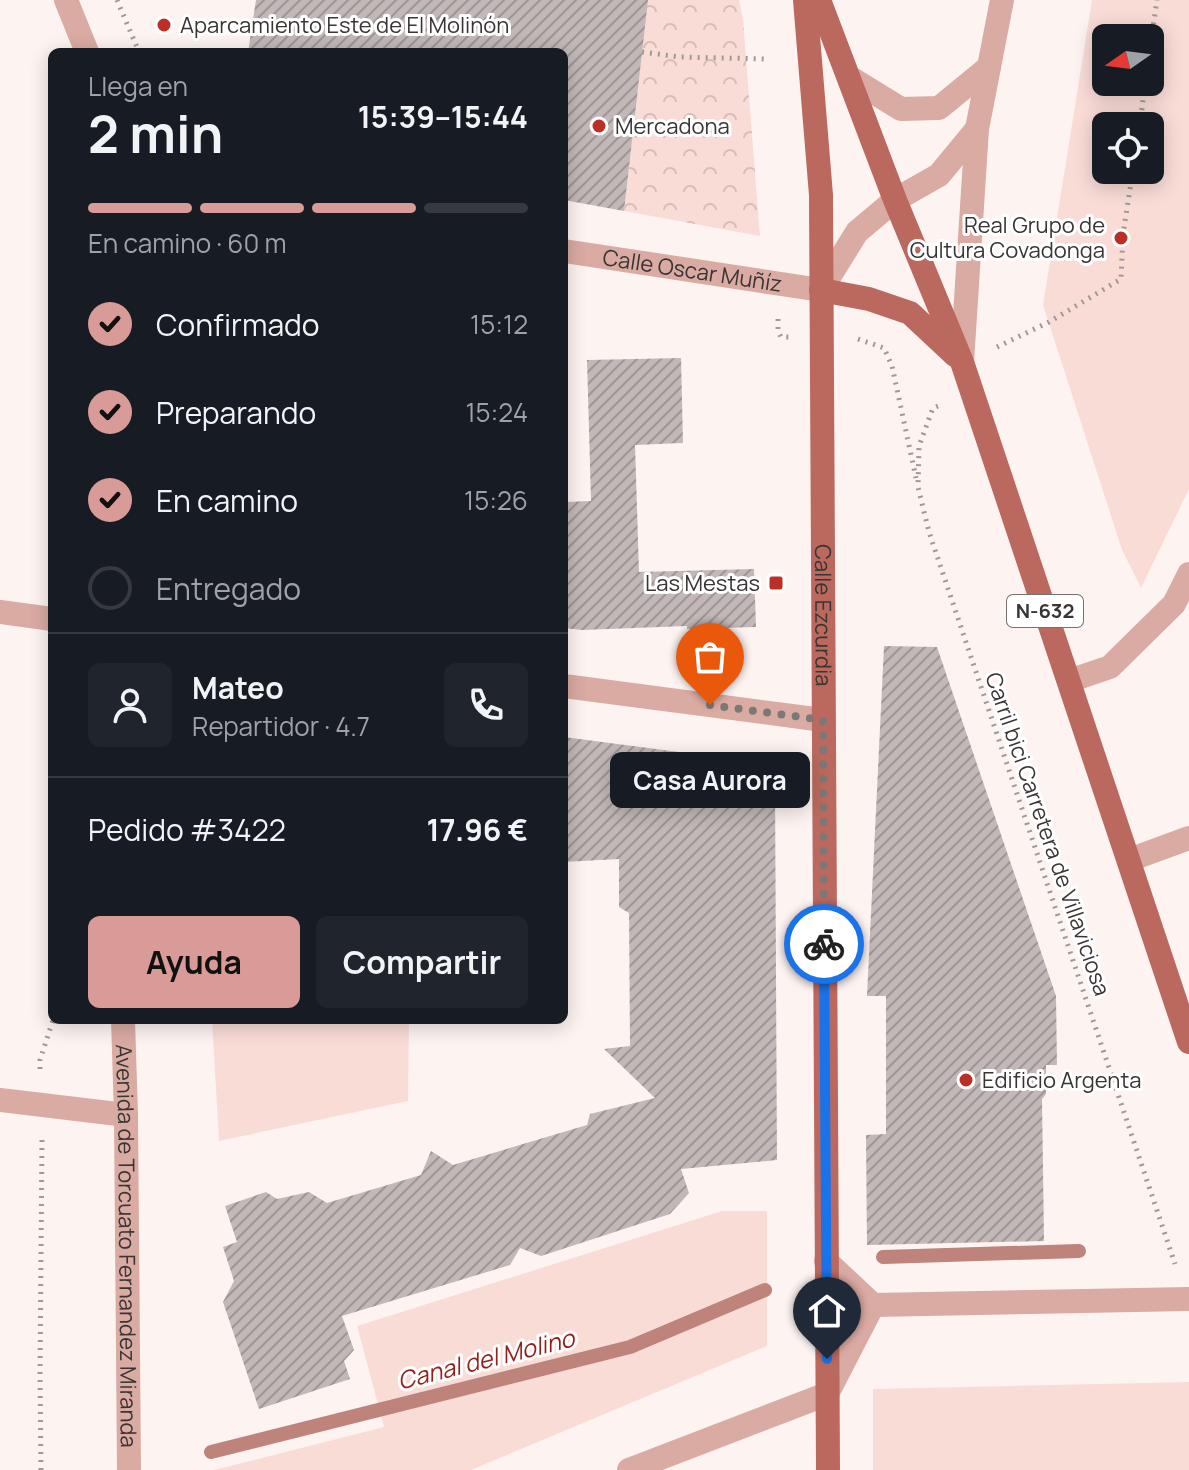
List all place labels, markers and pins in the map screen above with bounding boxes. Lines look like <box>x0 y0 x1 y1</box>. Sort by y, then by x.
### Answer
place label: Aparcamiento Este de El Molinón <box>180 10 509 40</box>
marker: Aparcamiento Este de El Molinón <box>155 16 173 34</box>
place label: Mercadona <box>615 111 730 141</box>
marker: Mercadona <box>590 117 608 135</box>
place label: Real Grupo de Cultura Covadonga <box>910 210 1105 265</box>
marker: Real Grupo de Cultura Covadonga <box>1112 229 1130 247</box>
place label: Las Mestas <box>645 568 760 598</box>
marker: Las Mestas <box>767 574 785 592</box>
pin <box>676 623 744 705</box>
callout: Casa Aurora <box>610 753 810 809</box>
place label: Edificio Argenta <box>982 1065 1141 1095</box>
marker: Edificio Argenta <box>957 1071 975 1089</box>
pin <box>793 1277 861 1359</box>

